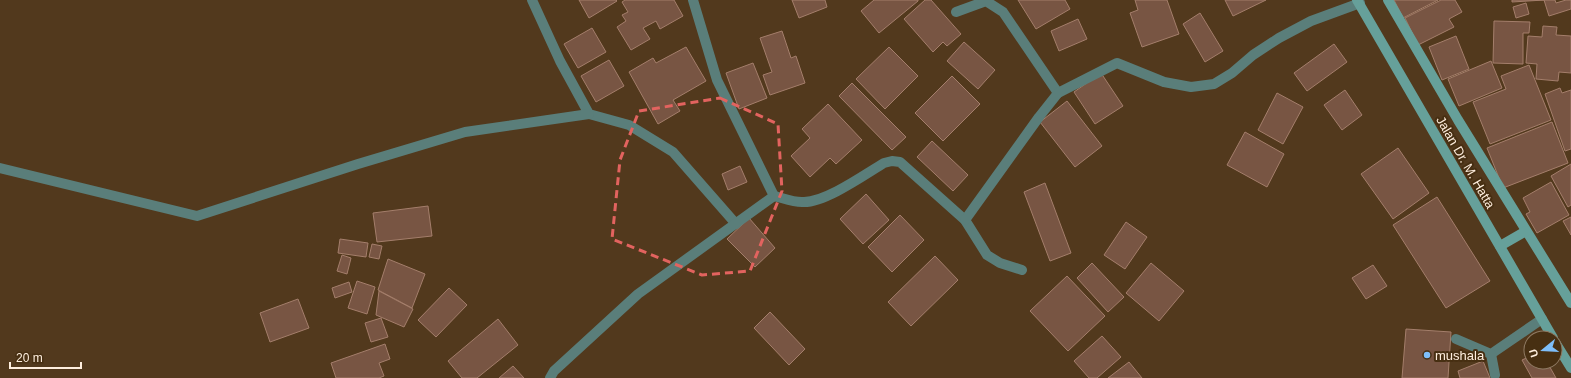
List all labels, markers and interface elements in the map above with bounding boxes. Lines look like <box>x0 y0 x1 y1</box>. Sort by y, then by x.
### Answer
street label: Jalan Dr. M. Hatta <box>1433 113 1498 212</box>
north arrow <box>1523 330 1563 370</box>
scale bar <box>10 344 81 370</box>
text: U <box>1527 347 1540 359</box>
place label: mushala <box>1435 348 1485 363</box>
marker: mushala <box>1422 350 1432 360</box>
text: 20 m <box>16 351 43 365</box>

